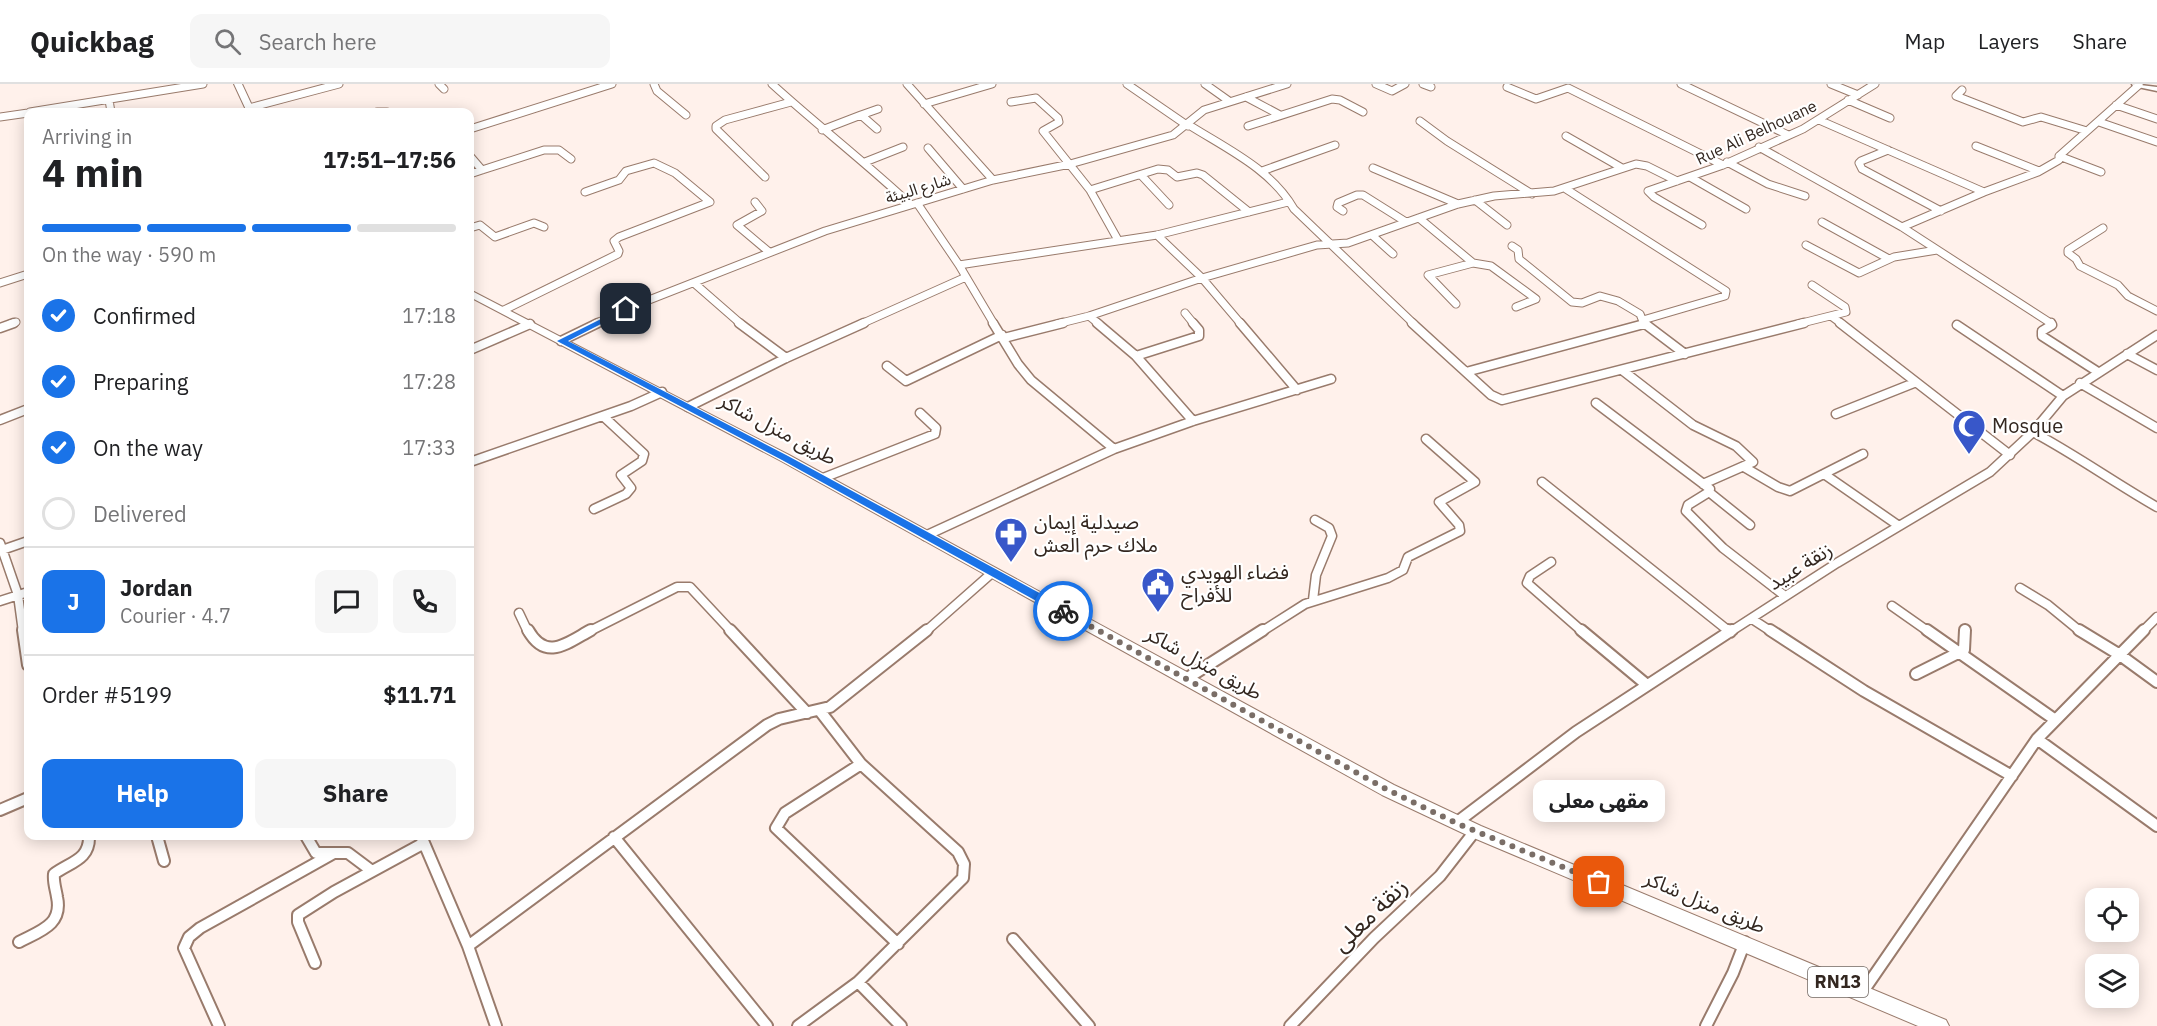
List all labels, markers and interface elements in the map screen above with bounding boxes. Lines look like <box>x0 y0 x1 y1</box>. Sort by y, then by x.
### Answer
search box <box>190 14 610 68</box>
text: Quickbag <box>30 23 154 60</box>
icon: search <box>211 25 244 58</box>
text: Search here <box>259 27 377 56</box>
text: Map <box>1905 27 1945 55</box>
text: Layers <box>1978 27 2040 55</box>
text: Share <box>2073 27 2127 55</box>
street label: Rue Ali Belhouane <box>1692 95 1820 169</box>
text: Arriving in <box>42 123 132 150</box>
text: 17:51–17:56 <box>323 145 456 174</box>
text: 4 min <box>42 147 144 198</box>
street label: شارع البيئة <box>883 169 954 210</box>
text: On the way · 590 m <box>42 241 216 268</box>
pin <box>600 283 651 334</box>
icon: home <box>609 292 642 325</box>
icon: check <box>42 299 75 332</box>
text: Confirmed <box>93 301 196 330</box>
text: 17:18 <box>402 302 456 329</box>
icon: check <box>42 365 75 398</box>
text: Preparing <box>93 367 188 396</box>
text: 17:28 <box>402 368 456 395</box>
street label: طريق منزل شاكر <box>714 386 842 471</box>
mosque icon: Mosque <box>1951 408 1987 455</box>
place label: Mosque <box>1992 412 2063 439</box>
icon: check <box>42 431 75 464</box>
text: On the way <box>93 433 203 462</box>
text: 17:33 <box>402 434 456 461</box>
text: Delivered <box>93 499 187 528</box>
place label: صيدلية إيمان ملاك حرم العش <box>1034 508 1158 560</box>
pharmacy icon: صيدلية إيمان ملاك حرم العش <box>993 516 1029 563</box>
street label: زنقة عبيد <box>1762 535 1837 596</box>
place label: فضاء الهويدي للأفراح <box>1181 558 1289 610</box>
public building icon: فضاء الهويدي للأفراح <box>1140 566 1176 613</box>
button: chat <box>315 570 378 633</box>
button: phone <box>393 570 456 633</box>
text: Jordan <box>120 573 193 602</box>
courier <box>1033 581 1093 641</box>
text: J <box>67 587 80 616</box>
icon: bike <box>1047 595 1080 628</box>
text: Courier · 4.7 <box>120 602 231 629</box>
street label: طريق منزل شاكر <box>1140 619 1267 706</box>
text: Order #5199 <box>42 680 172 709</box>
text: $11.71 <box>383 680 456 709</box>
button: Help <box>42 759 243 828</box>
button: Share <box>255 759 456 828</box>
callout: مقهى معلى <box>1533 780 1665 822</box>
text: مقهى معلى <box>1549 787 1649 814</box>
pin <box>1573 856 1624 907</box>
street label: طريق منزل شاكر <box>1639 863 1770 939</box>
icon: bag <box>1582 865 1615 898</box>
street label: زنقة معلى <box>1324 870 1414 958</box>
map controls <box>2085 888 2139 1008</box>
button: locate <box>2085 888 2139 942</box>
button: layers <box>2085 954 2139 1008</box>
road number: RN13 <box>1808 967 1868 997</box>

